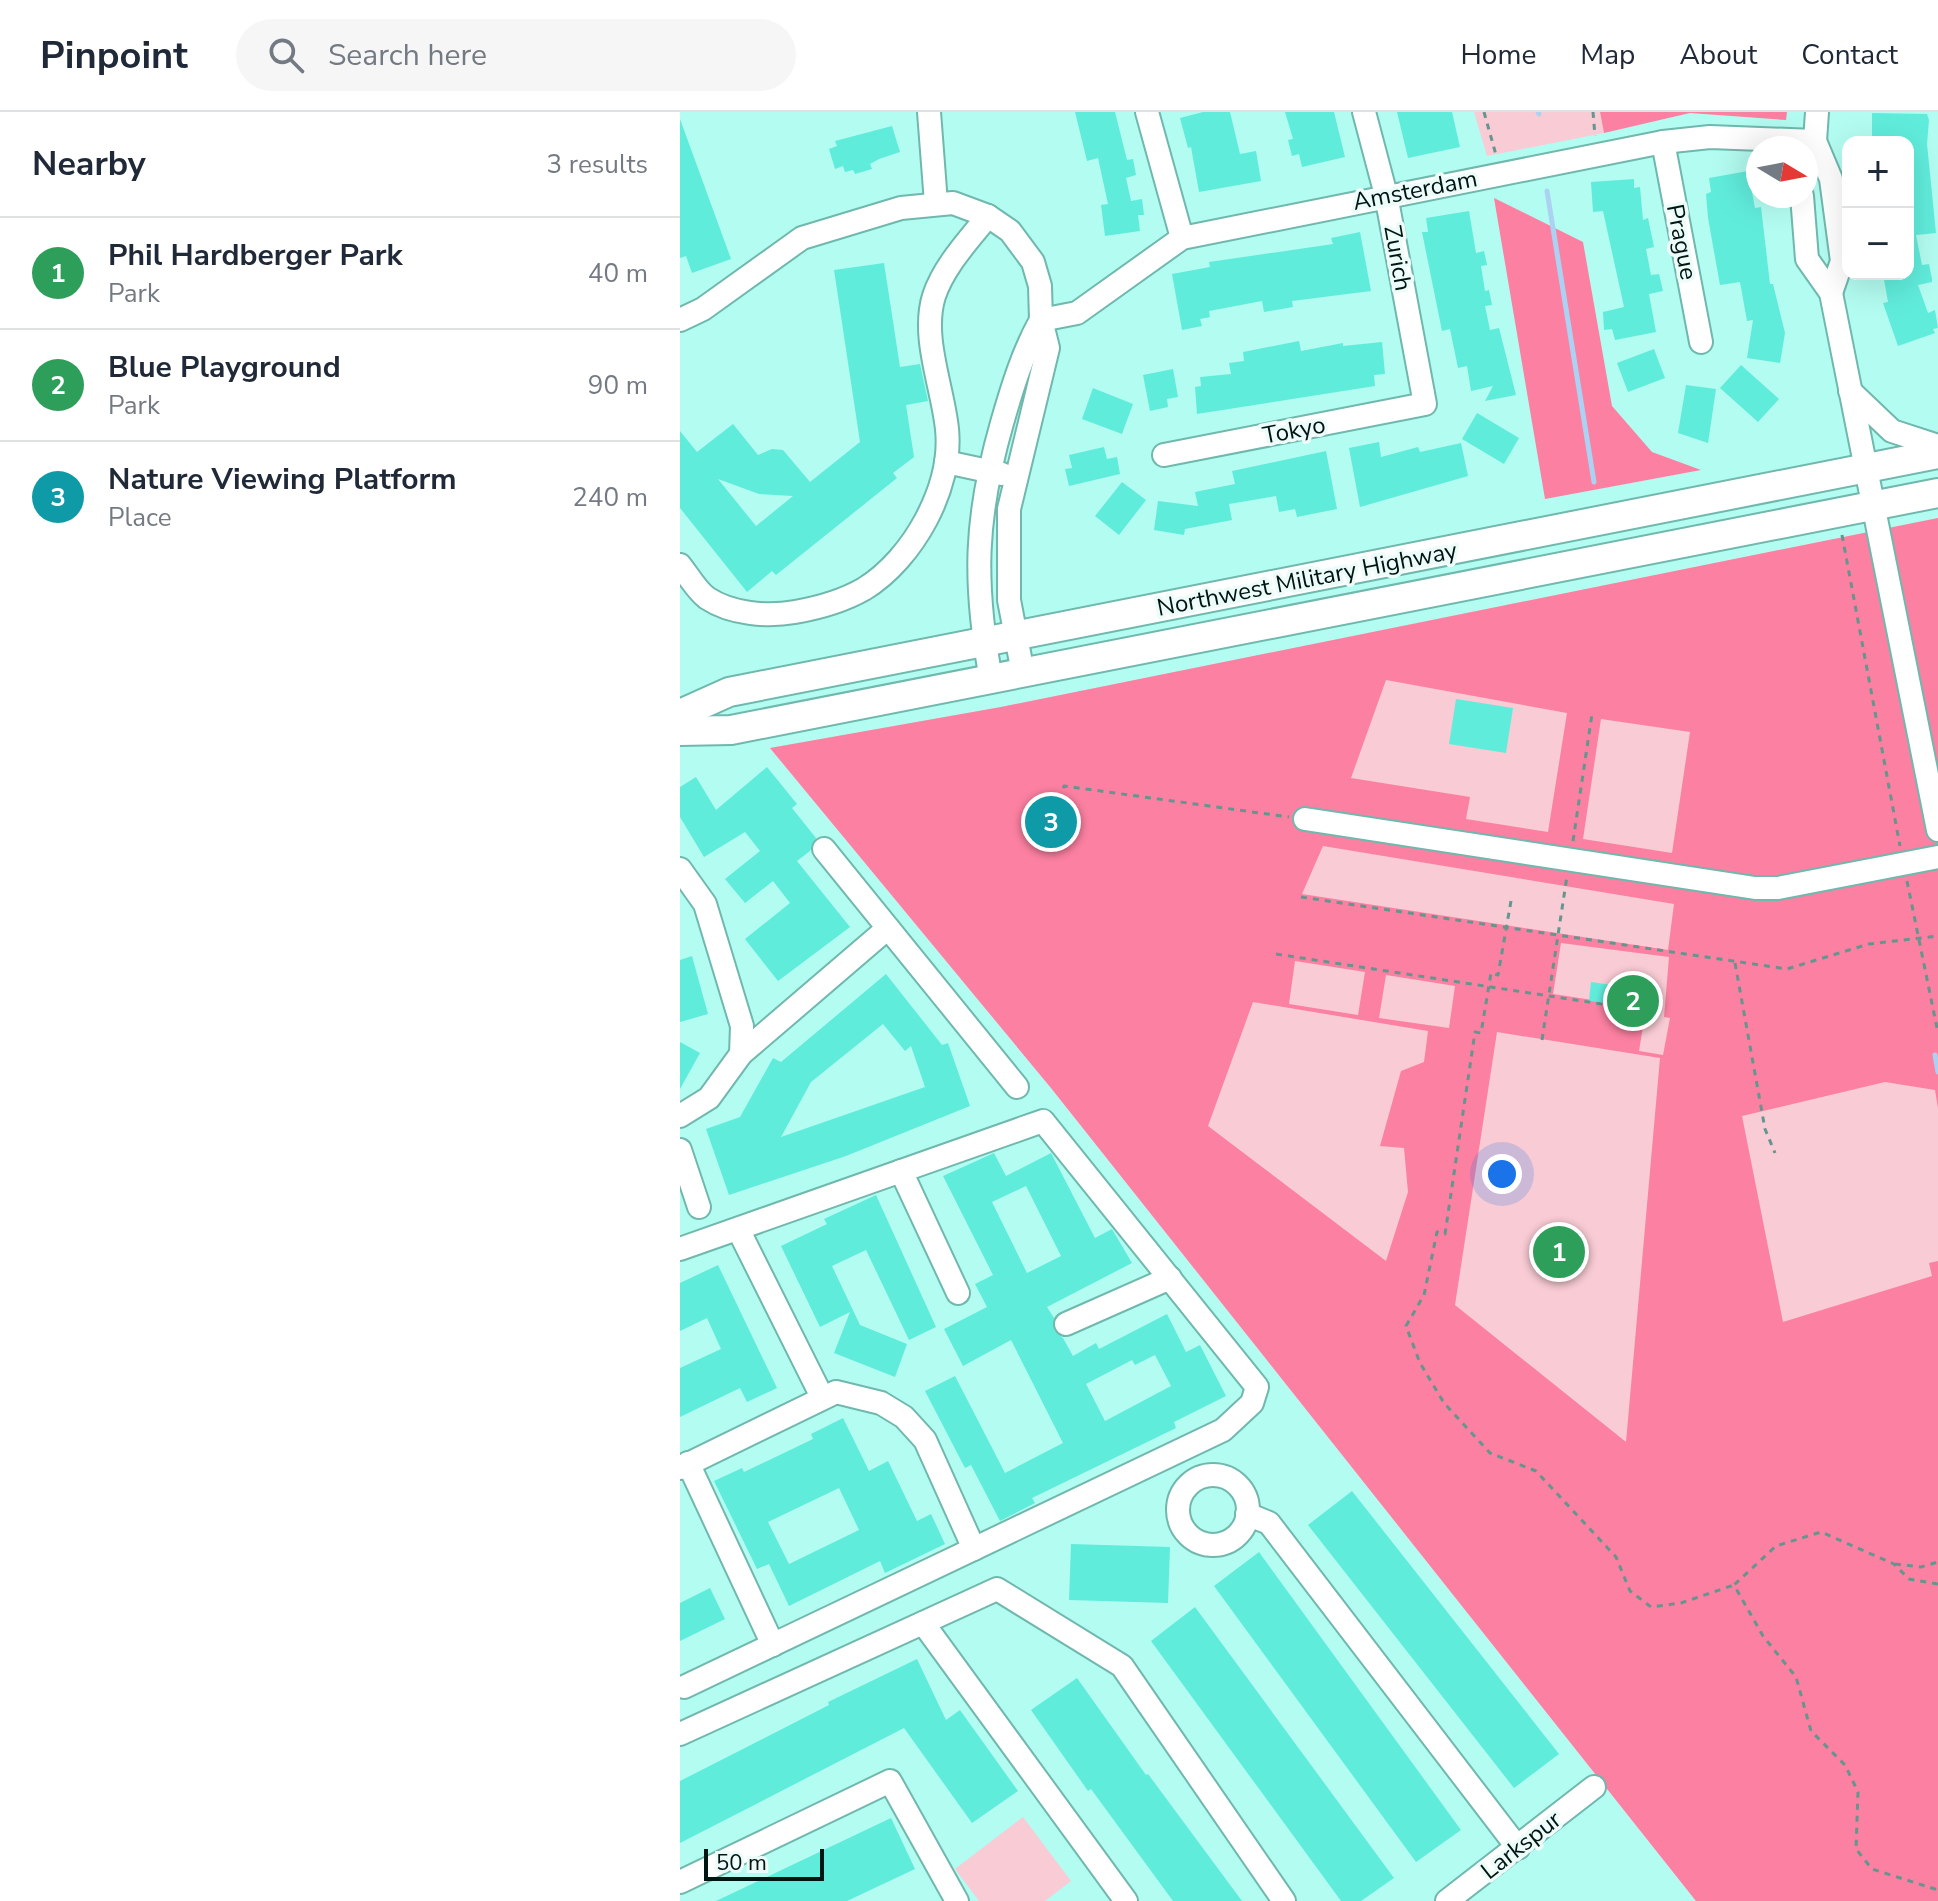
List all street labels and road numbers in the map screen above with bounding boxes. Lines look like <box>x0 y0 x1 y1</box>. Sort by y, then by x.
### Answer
street label: Amsterdam <box>1350 162 1480 218</box>
street label: Prague <box>1659 201 1705 283</box>
street label: Zurich <box>1376 223 1420 293</box>
street label: Tokyo <box>1260 408 1328 452</box>
street label: Northwest Military Highway <box>1154 534 1460 624</box>
street label: Larkspur <box>1474 1803 1568 1886</box>

